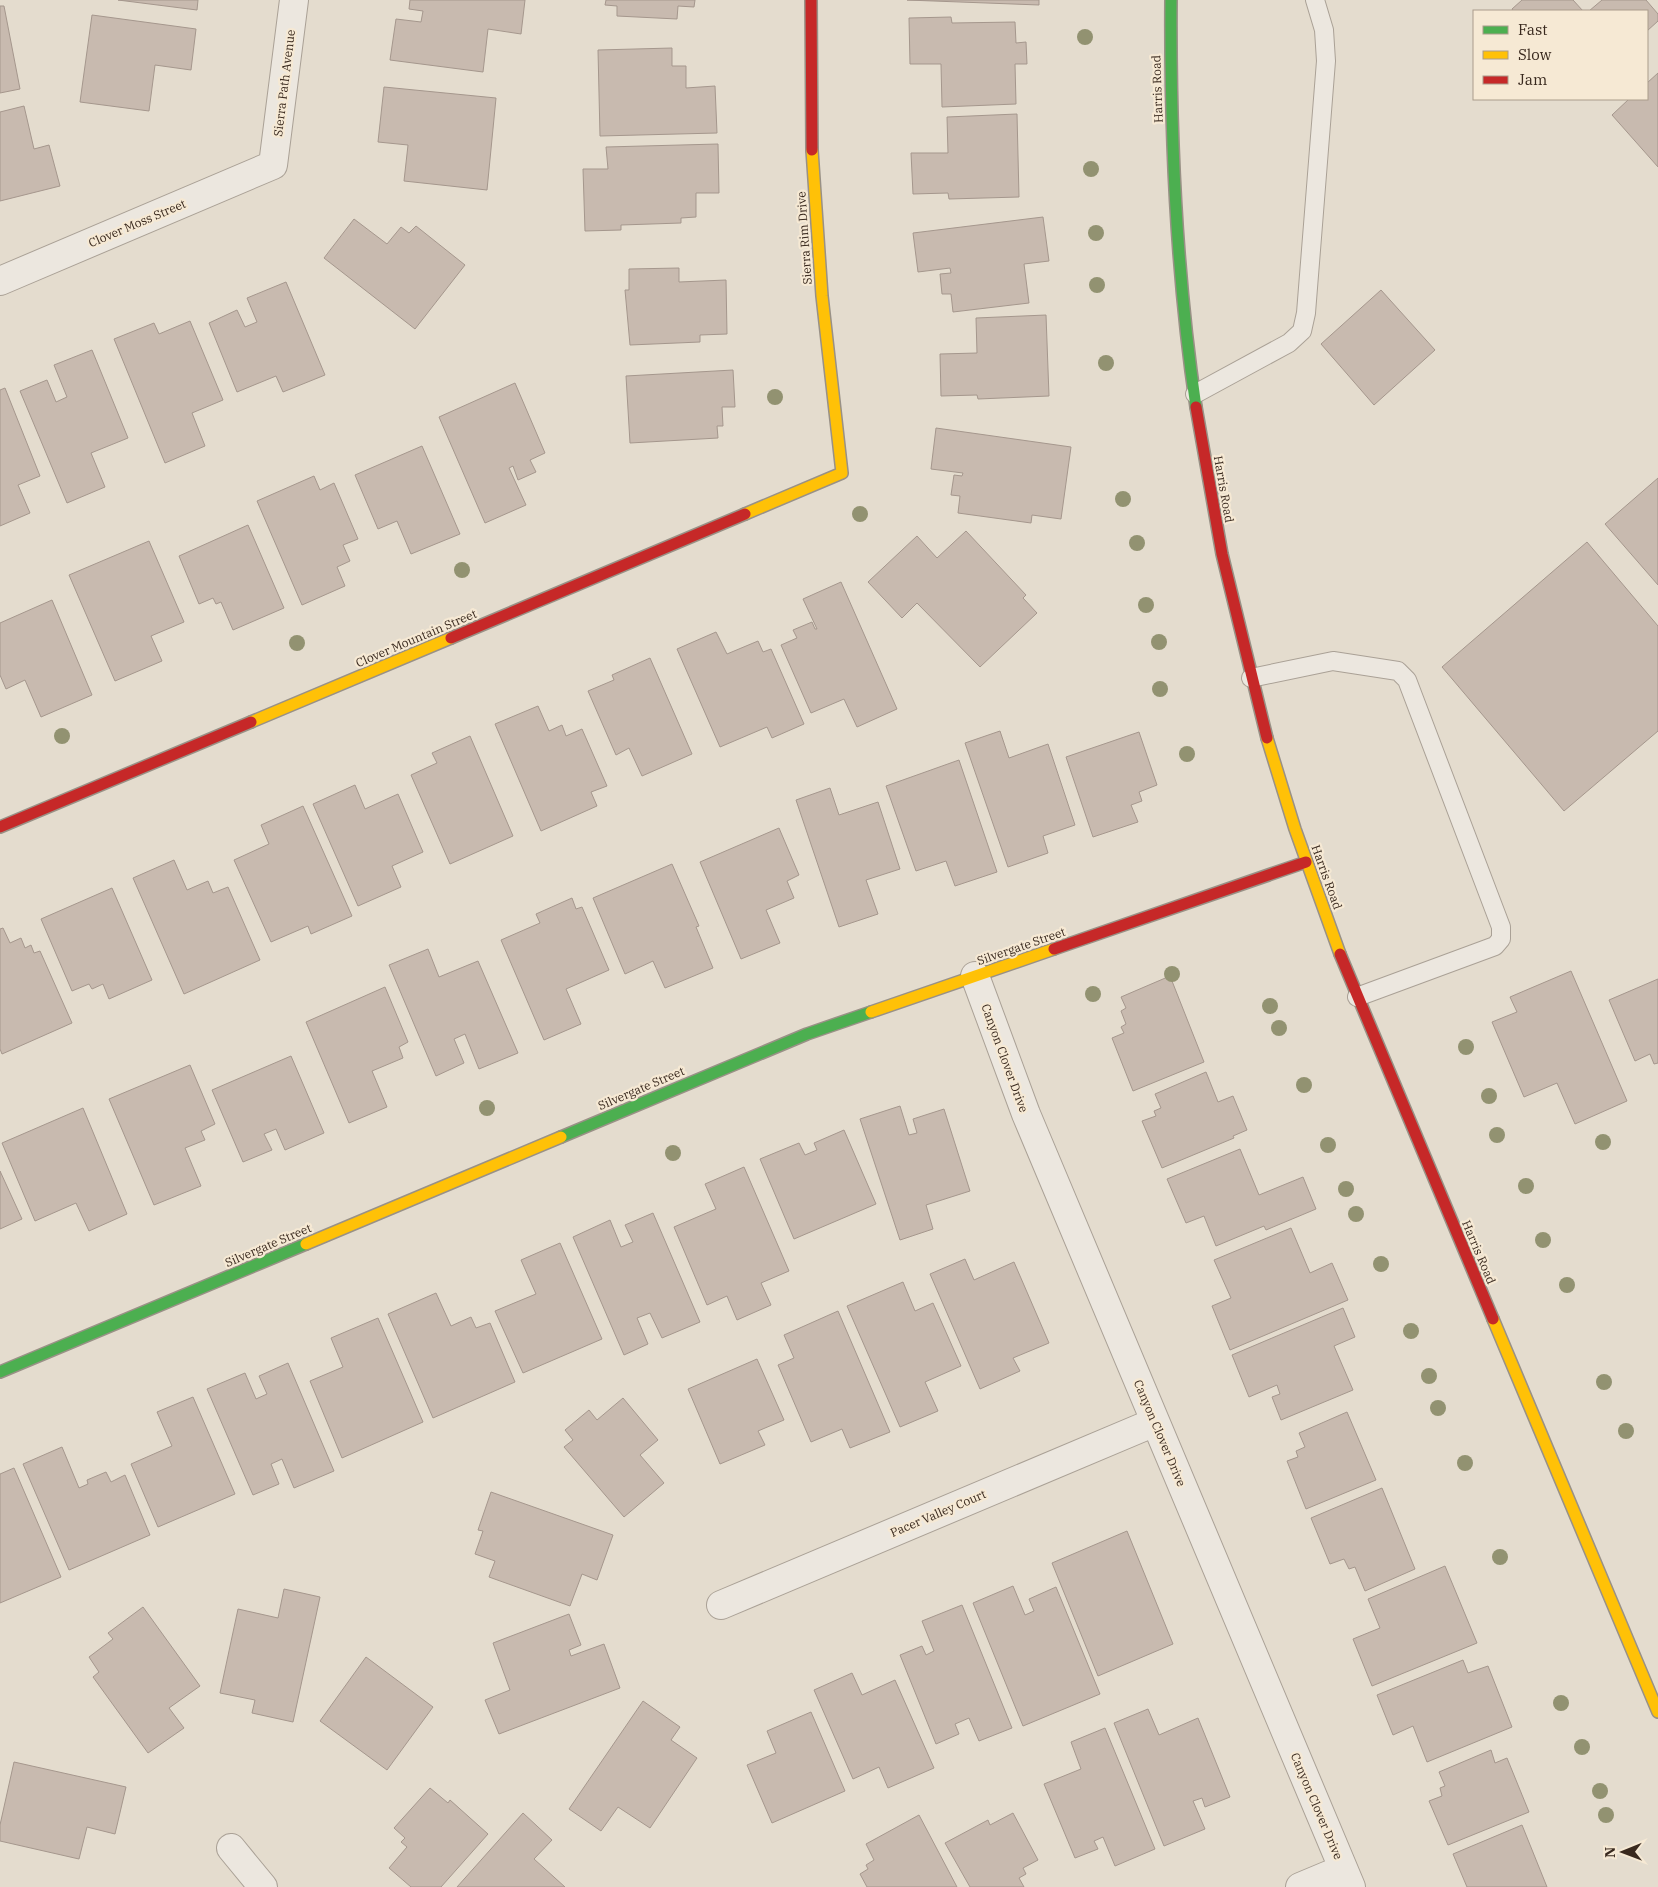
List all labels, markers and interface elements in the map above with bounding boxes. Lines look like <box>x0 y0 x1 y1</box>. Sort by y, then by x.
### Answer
legend <box>1473 10 1648 100</box>
text: Fast <box>1518 20 1548 39</box>
street label: Sierra Path Avenue <box>270 29 298 137</box>
text: Slow <box>1518 45 1552 64</box>
street label: Harris Road <box>1148 55 1166 123</box>
text: Jam <box>1518 70 1547 89</box>
street label: Sierra Rim Drive <box>793 191 815 285</box>
street label: Clover Moss Street <box>86 196 188 250</box>
street label: Harris Road <box>1211 454 1237 524</box>
street label: Clover Mountain Street <box>353 606 479 670</box>
street label: Harris Road <box>1308 843 1346 911</box>
street label: Silvergate Street <box>975 924 1067 968</box>
street label: Canyon Clover Drive <box>978 1002 1032 1114</box>
street label: Silvergate Street <box>595 1063 687 1113</box>
street label: Harris Road <box>1459 1218 1499 1286</box>
street label: Silvergate Street <box>222 1220 314 1270</box>
street label: Canyon Clover Drive <box>1131 1377 1189 1489</box>
street label: Pacer Valley Court <box>888 1486 988 1540</box>
street label: Canyon Clover Drive <box>1288 1750 1346 1862</box>
north arrow <box>1598 1827 1648 1877</box>
text: N <box>1601 1847 1619 1858</box>

